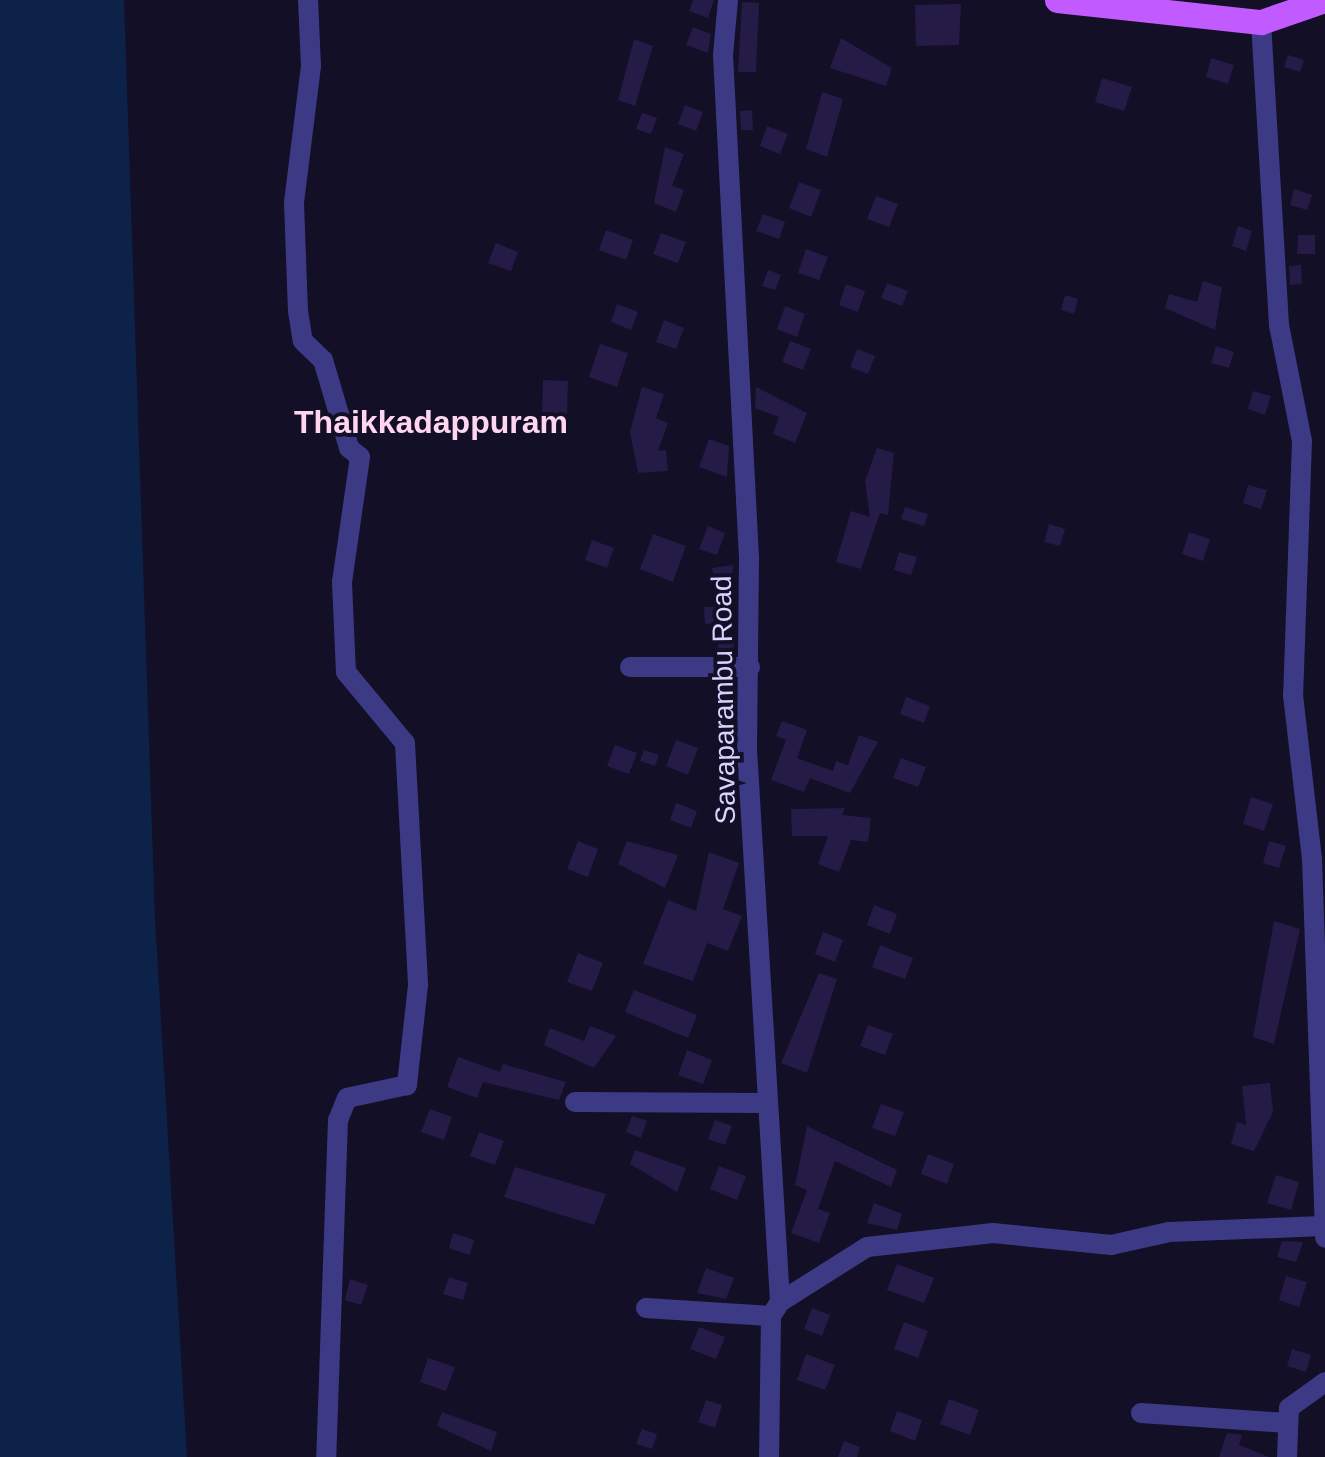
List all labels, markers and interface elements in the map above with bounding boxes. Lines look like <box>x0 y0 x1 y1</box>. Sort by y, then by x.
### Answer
district label: Thaikkadappuram <box>294 403 568 441</box>
street label: Savaparambu Road <box>705 575 743 825</box>

